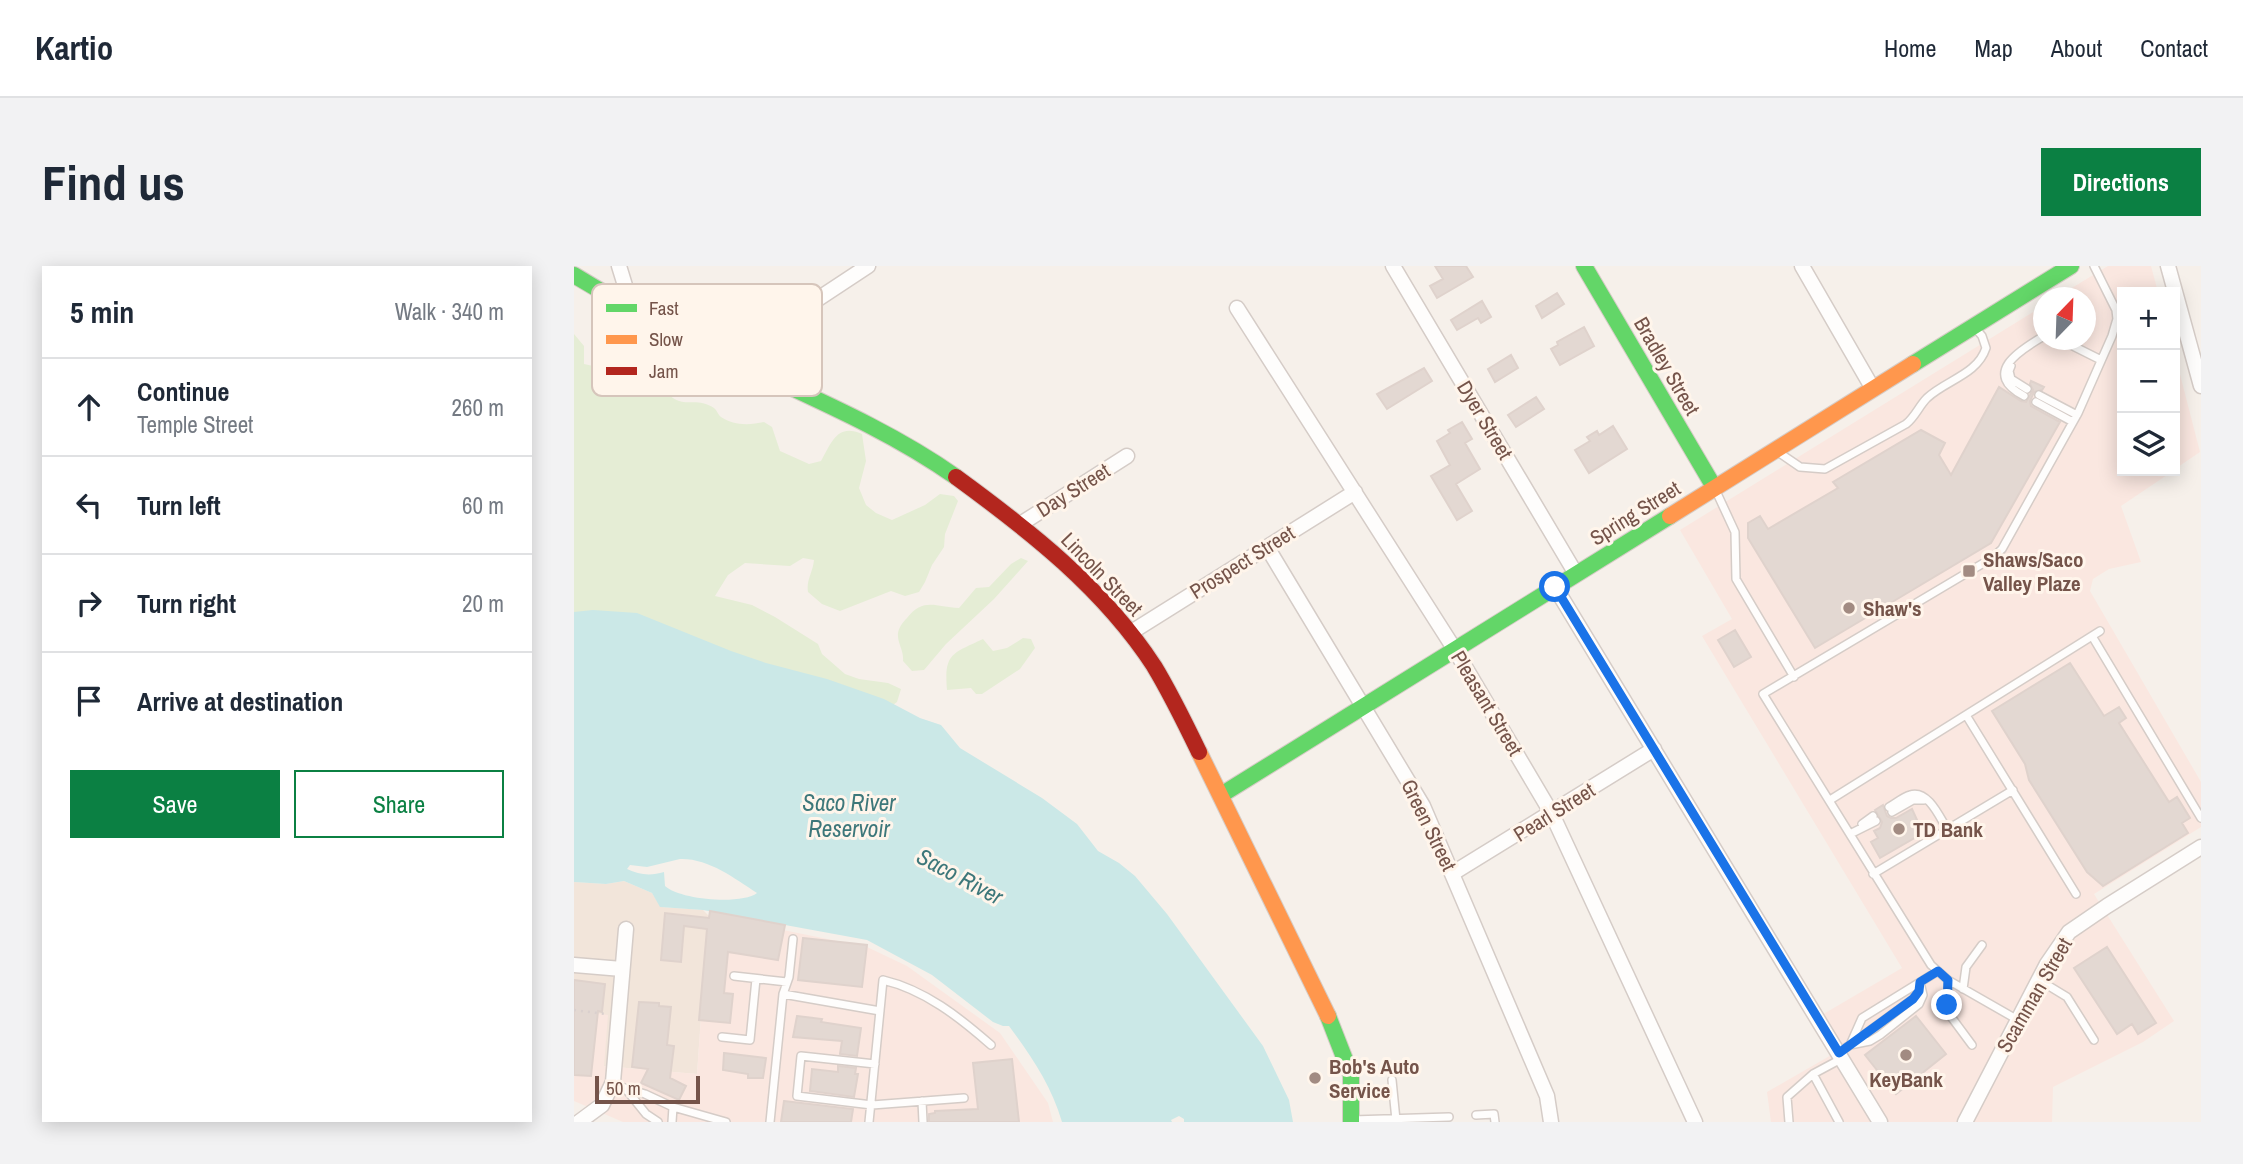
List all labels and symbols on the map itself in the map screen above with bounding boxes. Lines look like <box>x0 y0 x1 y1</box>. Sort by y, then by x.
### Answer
legend <box>592 284 822 396</box>
north arrow <box>2033 287 2096 350</box>
text: Fast <box>649 295 679 321</box>
street label: Bradley Street <box>1627 311 1707 421</box>
text: Slow <box>649 326 684 352</box>
text: Jam <box>649 358 678 384</box>
street label: Dyer Street <box>1450 375 1520 465</box>
street label: Day Street <box>1031 456 1115 524</box>
street label: Spring Street <box>1584 474 1686 552</box>
street label: Prospect Street <box>1184 518 1300 606</box>
street label: Lincoln Street <box>1055 526 1149 622</box>
place label: Shaws/Saco Valley Plaze <box>1983 545 2084 598</box>
marker: Shaws/Saco Valley Plaze <box>1961 563 1977 579</box>
route start <box>1539 571 1570 602</box>
place label: Shaw's <box>1863 594 1922 623</box>
marker: Shaw's <box>1841 600 1857 616</box>
street label: Pleasant Street <box>1444 645 1530 761</box>
street label: Green Street <box>1394 774 1464 876</box>
street label: Pearl Street <box>1508 776 1600 848</box>
water label: Saco River Reservoir <box>802 787 896 844</box>
place label: TD Bank <box>1913 815 1983 844</box>
marker: TD Bank <box>1891 821 1907 837</box>
water label: Saco River <box>912 840 1009 912</box>
street label: Scamman Street <box>1989 932 2079 1058</box>
route end <box>1931 989 1962 1020</box>
marker: KeyBank <box>1898 1047 1914 1063</box>
place label: Bob's Auto Service <box>1329 1052 1420 1105</box>
place label: KeyBank <box>1869 1065 1943 1094</box>
marker: Bob's Auto Service <box>1307 1070 1323 1086</box>
scale bar <box>595 1073 700 1105</box>

